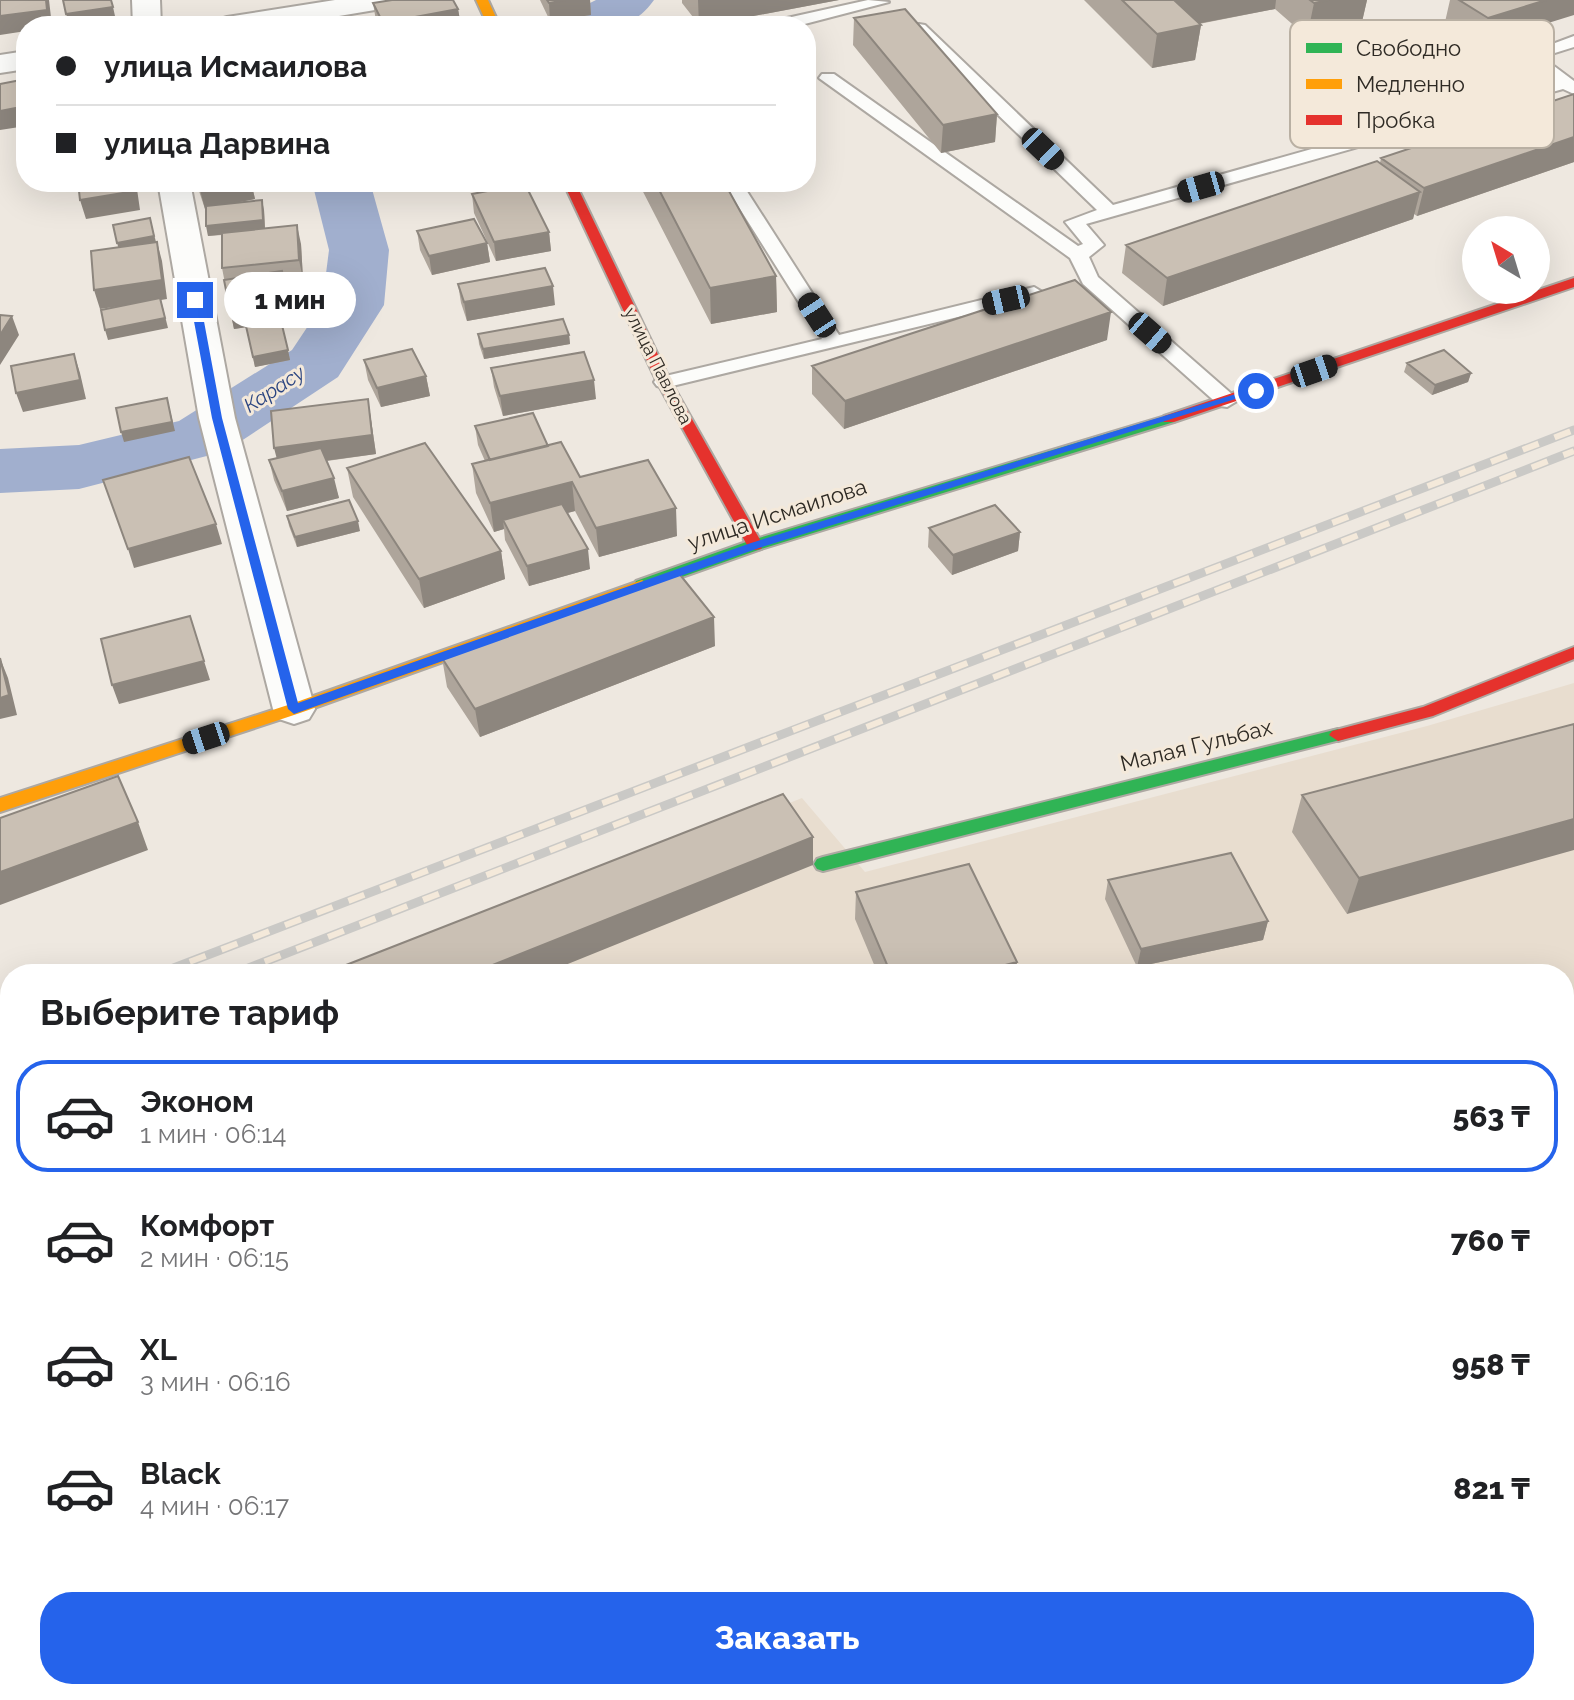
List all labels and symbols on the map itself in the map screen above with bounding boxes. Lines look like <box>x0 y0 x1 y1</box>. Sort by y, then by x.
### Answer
legend <box>1290 20 1554 148</box>
text: Свободно <box>1356 35 1461 61</box>
text: Медленно <box>1356 71 1465 97</box>
text: Пробка <box>1356 107 1435 133</box>
car <box>1017 124 1069 174</box>
car <box>1175 169 1227 205</box>
north arrow <box>1462 216 1550 304</box>
callout: 1 мин <box>223 272 355 328</box>
route end <box>177 282 213 318</box>
car <box>980 283 1032 317</box>
car <box>794 288 840 342</box>
street label: улица Павлова <box>620 304 697 428</box>
car <box>1124 308 1176 358</box>
car <box>1287 352 1341 390</box>
water label: Карасу <box>239 360 310 418</box>
route start <box>1238 373 1274 409</box>
street label: улица Исмаилова <box>684 473 870 555</box>
street label: Малая Гульбах <box>1117 714 1275 776</box>
car <box>179 719 233 757</box>

